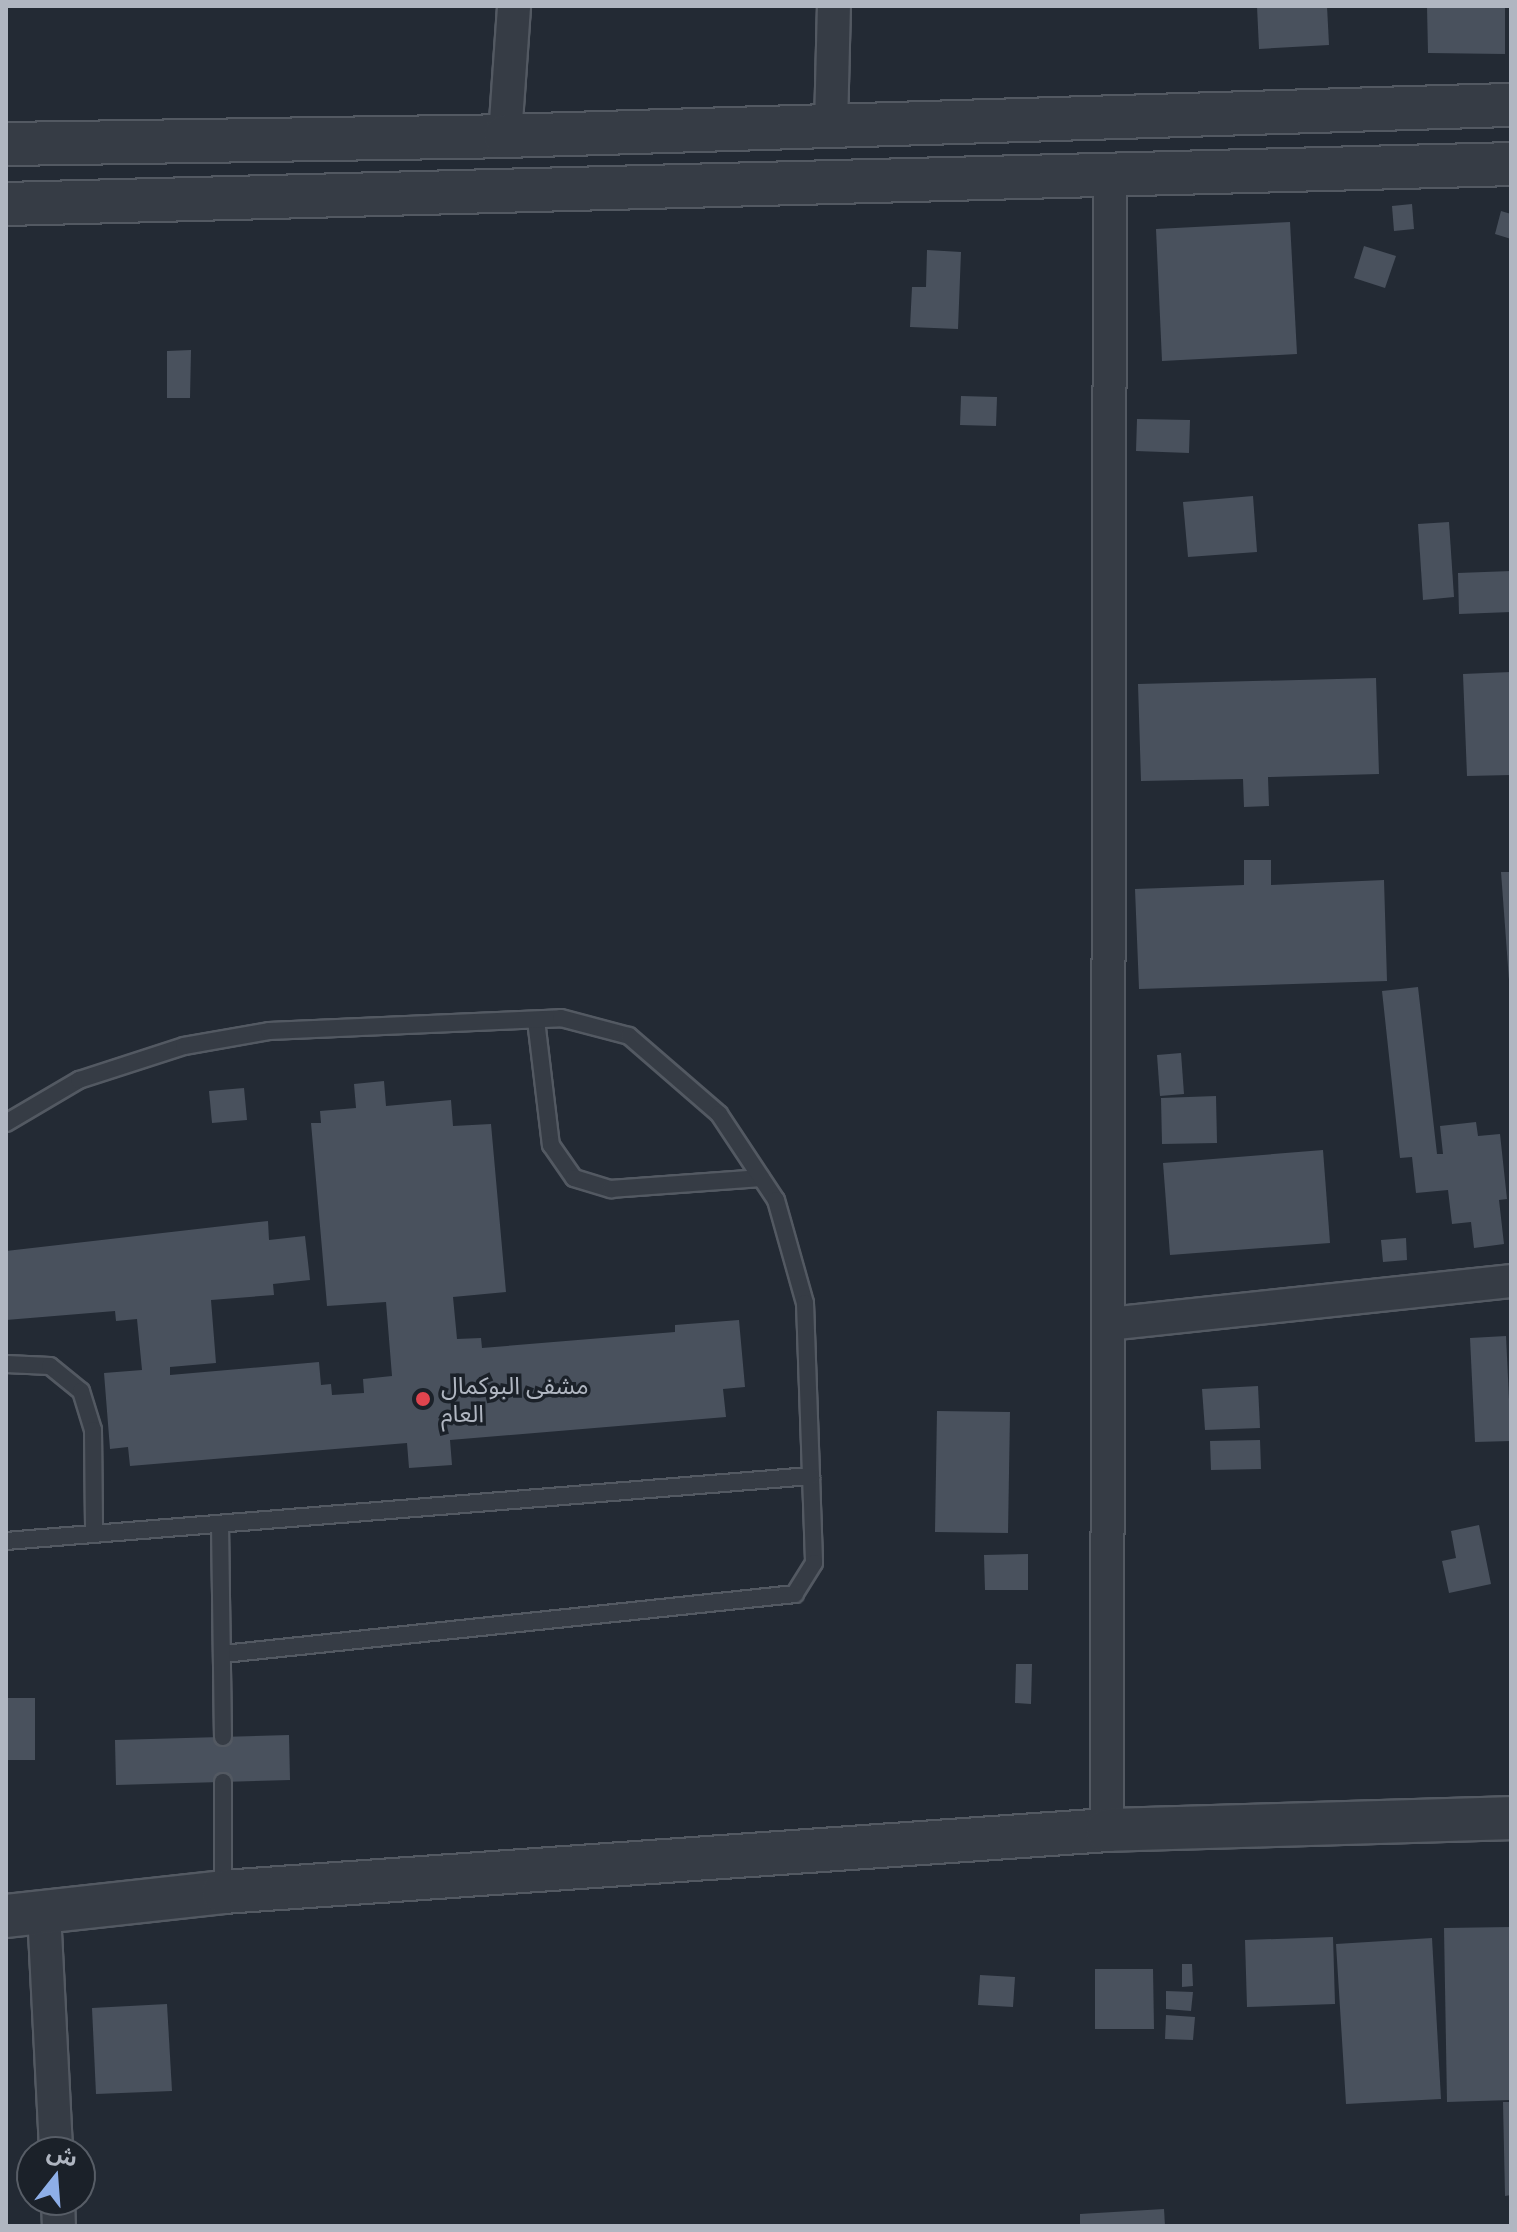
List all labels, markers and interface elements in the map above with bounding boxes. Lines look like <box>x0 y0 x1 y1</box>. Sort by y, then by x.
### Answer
place label: مشفى البوكمال العام <box>441 1371 588 1427</box>
marker: مشفى البوكمال العام <box>412 1388 434 1410</box>
north arrow <box>16 2136 96 2216</box>
text: ش <box>44 2137 81 2172</box>

